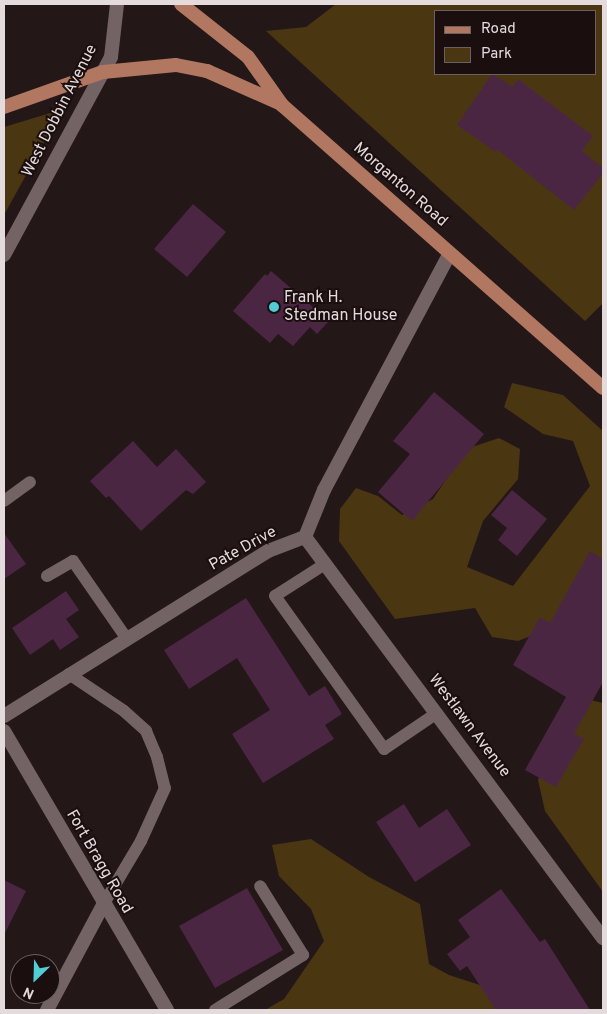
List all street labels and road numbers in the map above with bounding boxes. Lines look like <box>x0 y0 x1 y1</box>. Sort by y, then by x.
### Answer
street label: West Dobbin Avenue <box>18 41 102 181</box>
street label: Morganton Road <box>349 139 451 231</box>
street label: Pate Drive <box>206 523 280 575</box>
street label: Westlawn Avenue <box>424 670 514 782</box>
street label: Fort Bragg Road <box>62 807 136 917</box>

